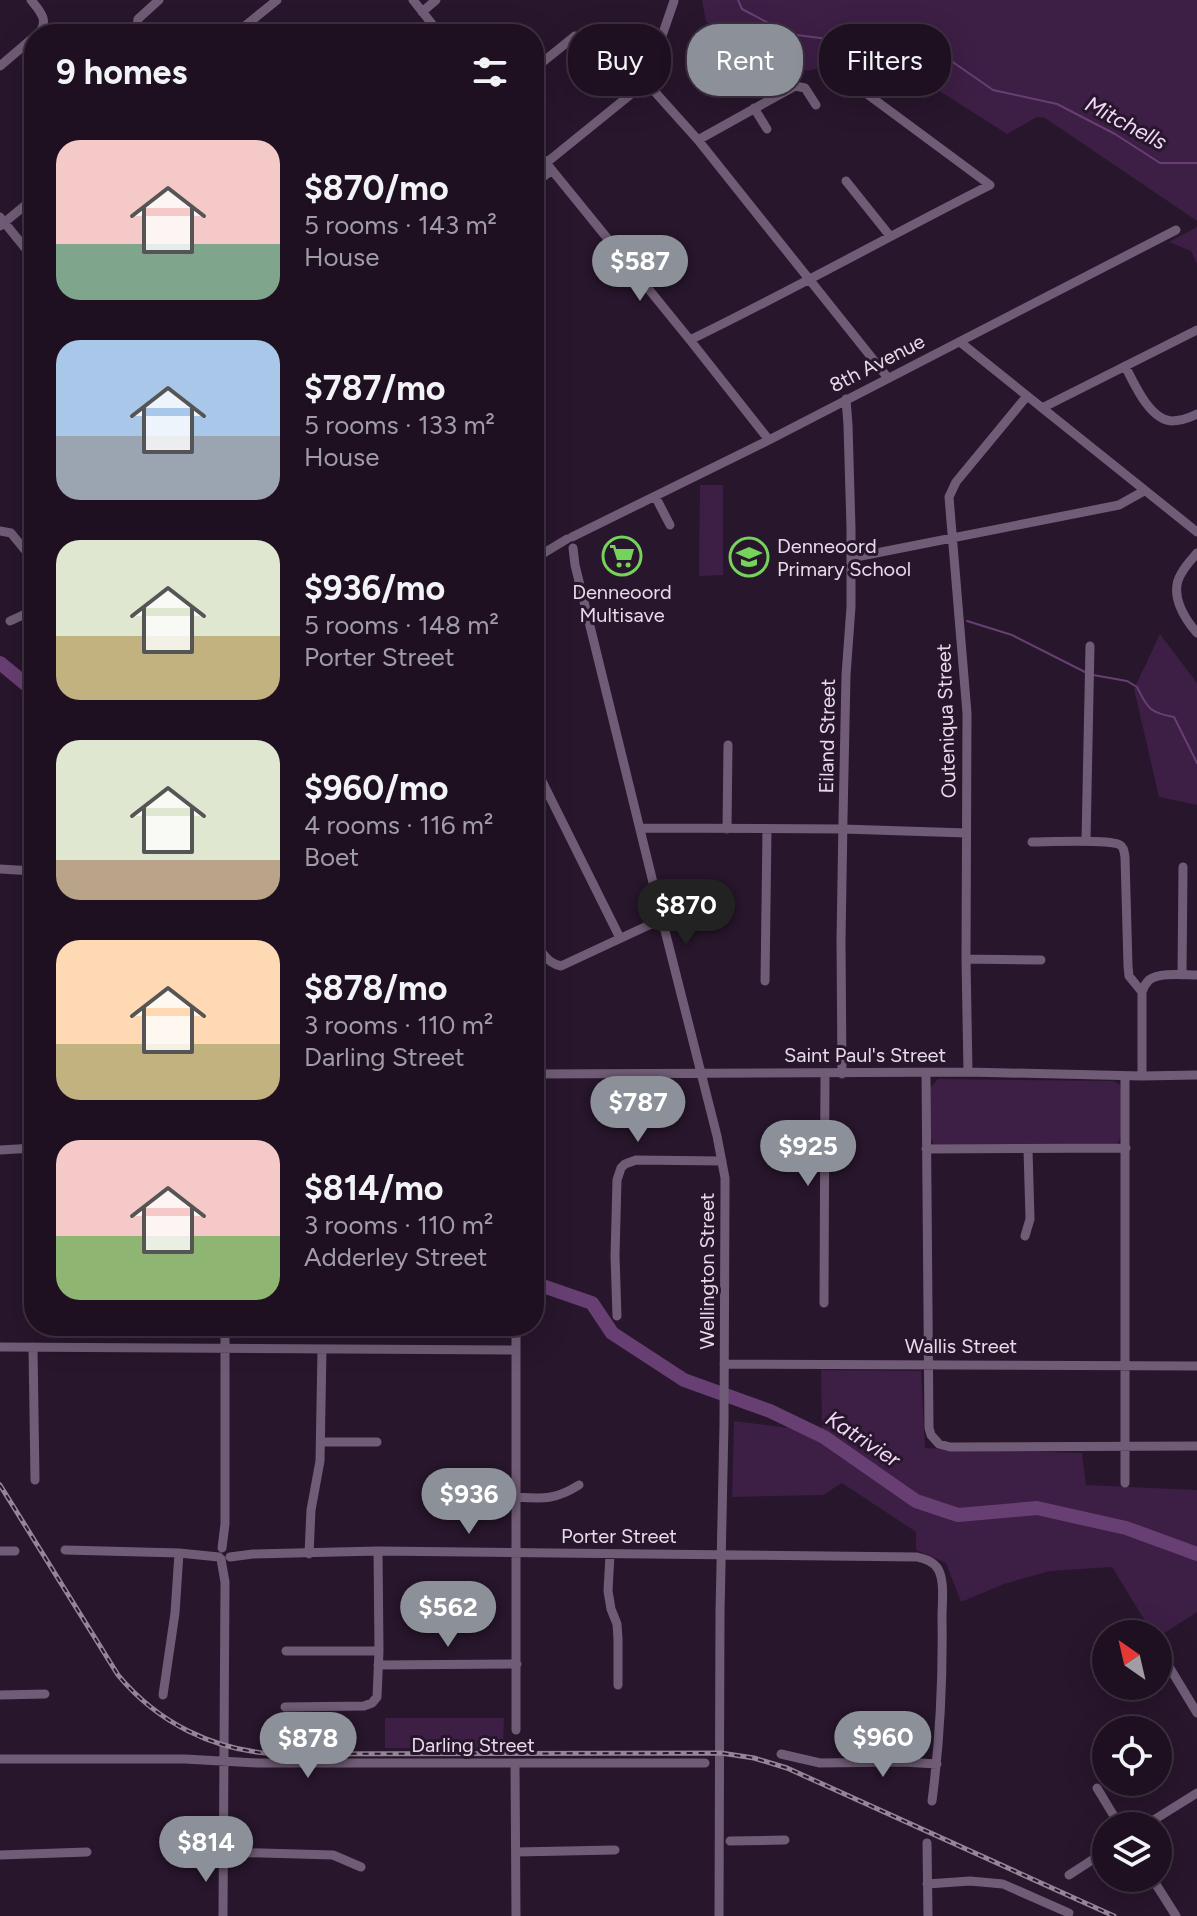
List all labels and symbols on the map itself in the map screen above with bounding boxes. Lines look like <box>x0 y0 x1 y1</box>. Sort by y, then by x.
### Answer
water label: Mitchells <box>1081 90 1171 156</box>
pin: $587 <box>593 235 687 303</box>
street label: 8th Avenue <box>825 329 929 397</box>
place label: Denneoord Primary School <box>777 534 911 581</box>
supermarket icon: Denneoord Multisave <box>601 535 643 577</box>
school or university icon: Denneoord Primary School <box>728 536 770 578</box>
place label: Denneoord Multisave <box>572 580 672 627</box>
street label: Outeniqua Street <box>931 643 961 799</box>
street label: Eiland Street <box>814 678 840 794</box>
pin: $870 <box>639 879 733 947</box>
street label: Saint Paul's Street <box>784 1043 946 1067</box>
pin: $787 <box>591 1076 685 1144</box>
pin: $925 <box>761 1120 855 1188</box>
street label: Wellington Street <box>695 1193 719 1349</box>
street label: Wallis Street <box>905 1334 1017 1358</box>
water label: Katrivier <box>821 1405 907 1474</box>
pin: $936 <box>422 1468 516 1536</box>
street label: Porter Street <box>561 1524 677 1548</box>
pin: $562 <box>401 1581 495 1649</box>
north arrow <box>1092 1620 1172 1700</box>
pin: $960 <box>836 1711 930 1779</box>
pin: $878 <box>261 1712 355 1780</box>
street label: Darling Street <box>411 1733 535 1757</box>
pin: $814 <box>159 1816 253 1884</box>

